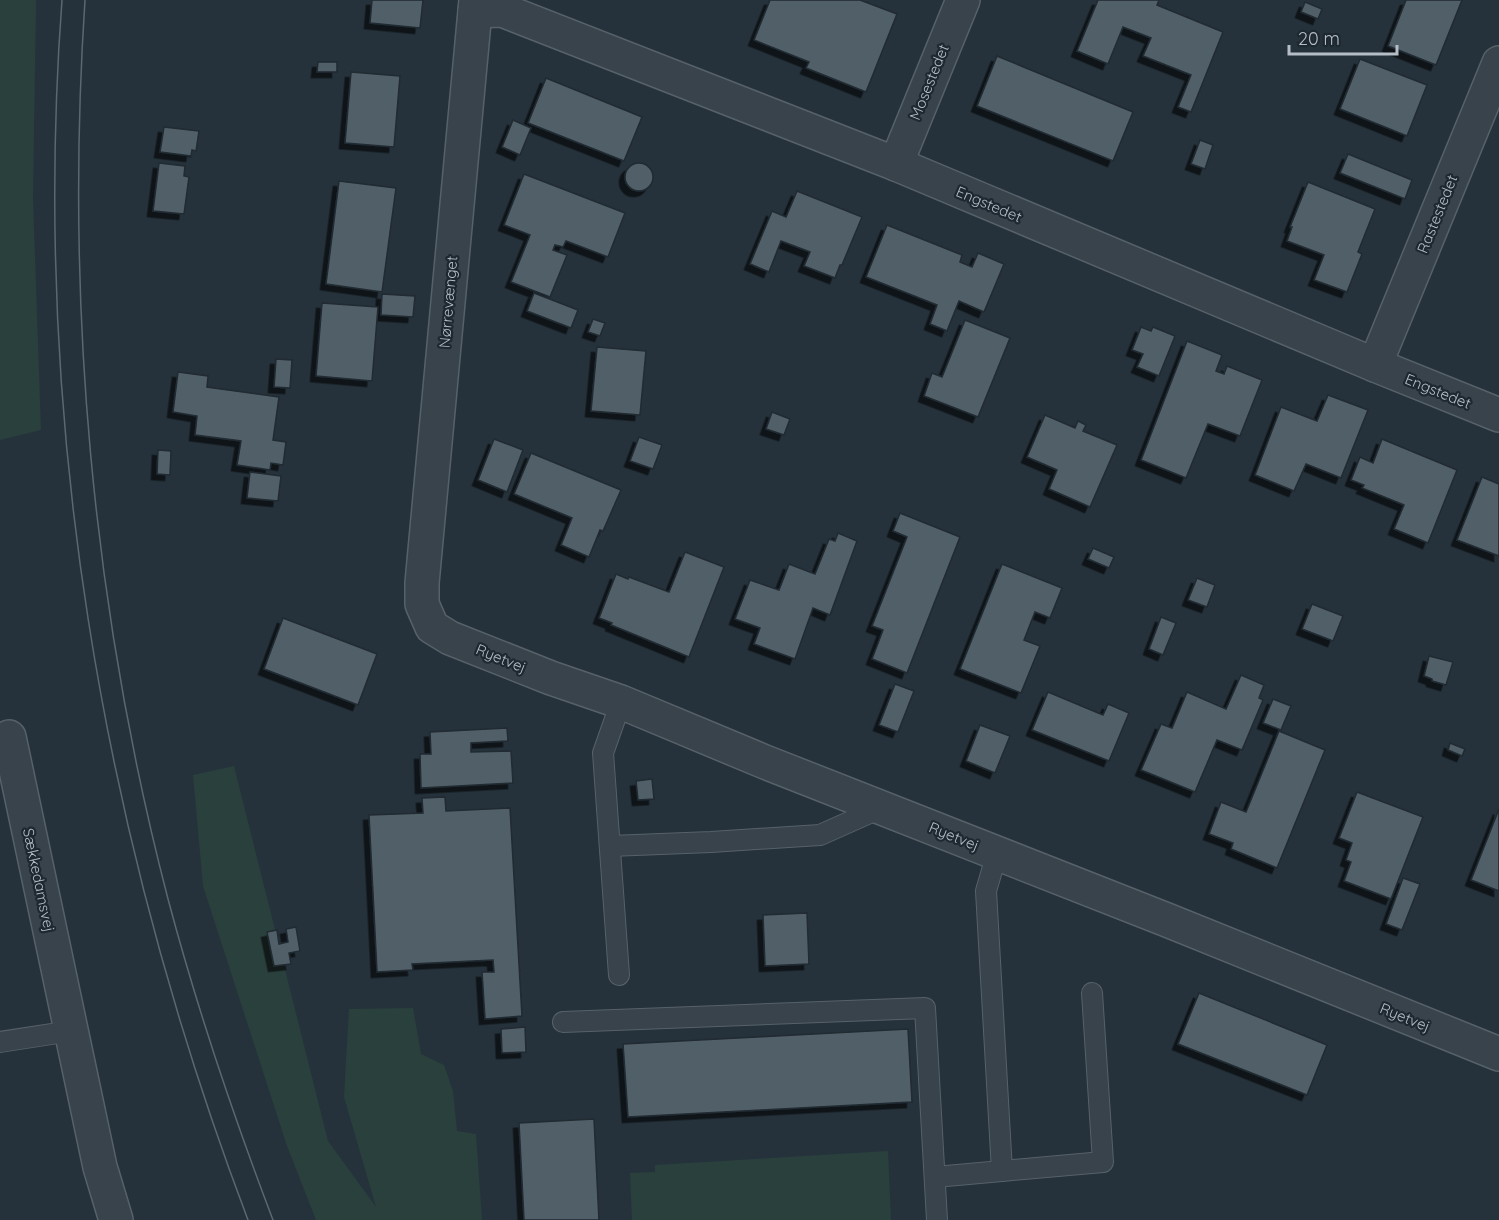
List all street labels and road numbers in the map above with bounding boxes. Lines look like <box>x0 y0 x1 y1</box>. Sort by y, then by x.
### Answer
street label: Mosestedet <box>905 41 953 123</box>
street label: Rastestedet <box>1413 172 1461 256</box>
street label: Engstedet <box>953 182 1025 226</box>
street label: Nørrevænget <box>435 255 461 349</box>
street label: Engstedet <box>1402 369 1474 413</box>
street label: Ryetvej <box>473 639 529 677</box>
street label: Ryetvej <box>926 817 982 855</box>
street label: Sækkedamsvej <box>19 826 59 934</box>
street label: Ryetvej <box>1377 998 1433 1036</box>

